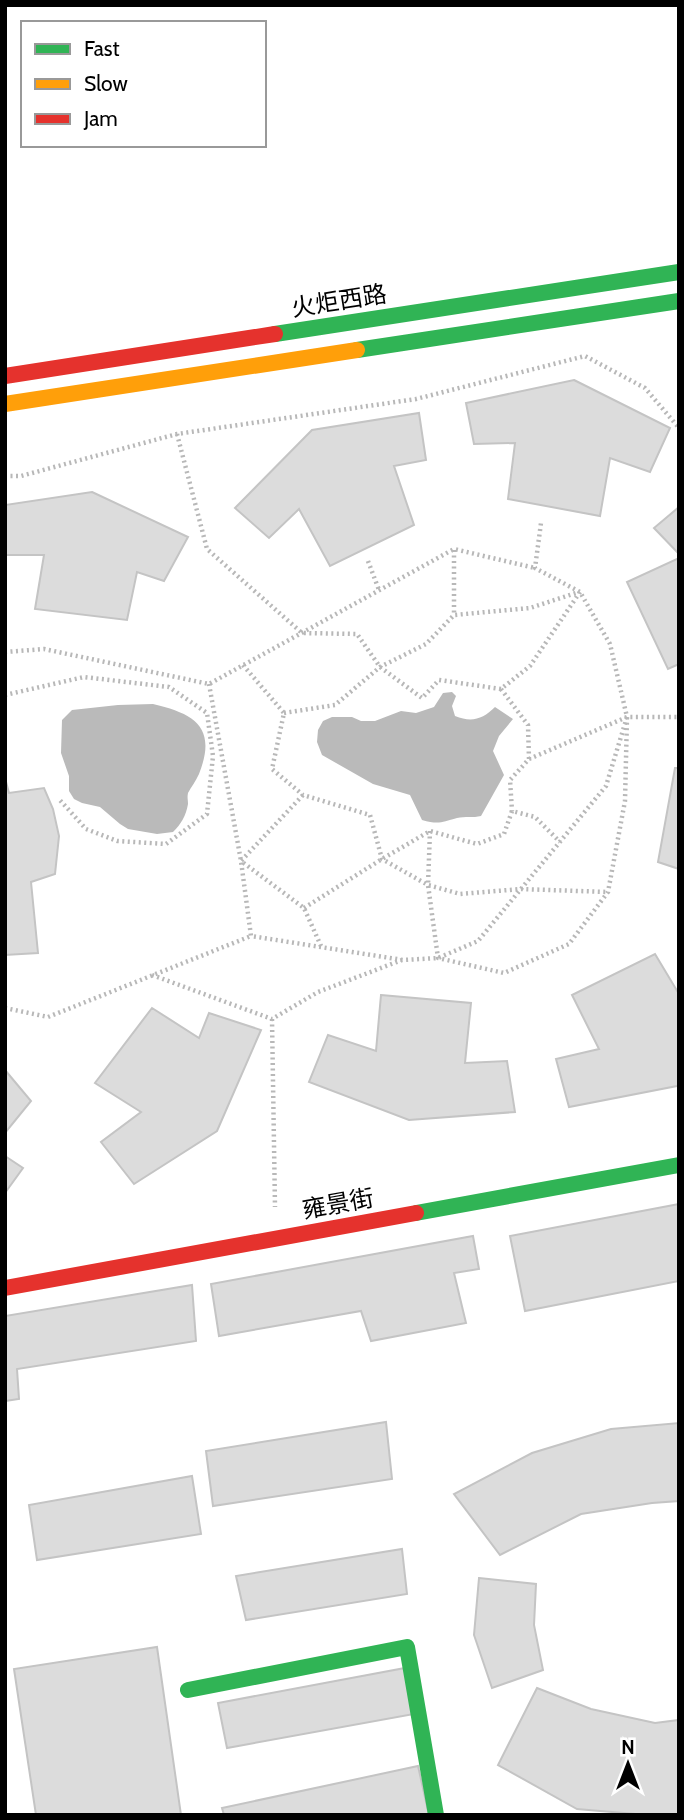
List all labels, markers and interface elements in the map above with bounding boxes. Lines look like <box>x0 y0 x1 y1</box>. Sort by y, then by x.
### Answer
legend <box>21 21 266 147</box>
text: Fast <box>84 36 120 61</box>
text: Slow <box>84 71 128 96</box>
text: Jam <box>83 106 118 131</box>
street label: 火炬西路 <box>289 279 389 322</box>
street label: 雍景街 <box>300 1183 376 1224</box>
north arrow <box>593 1729 663 1799</box>
text: N <box>621 1736 635 1759</box>

